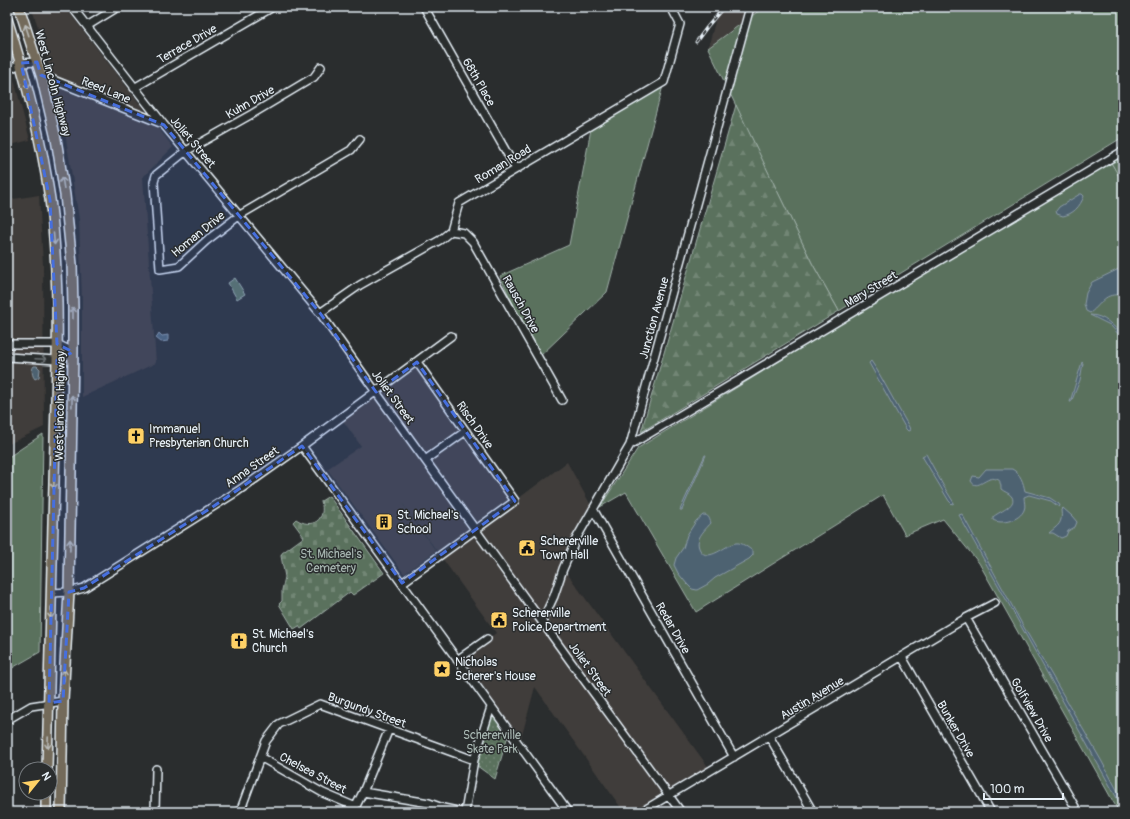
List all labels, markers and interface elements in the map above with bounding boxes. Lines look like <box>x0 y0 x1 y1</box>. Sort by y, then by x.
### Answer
street label: Terrace Drive <box>155 21 220 67</box>
one-way arrow <box>23 23 30 36</box>
street label: West Lincoln Highway <box>31 28 74 138</box>
street label: 68th Place <box>459 55 498 109</box>
street label: Reed Lane <box>79 74 133 107</box>
one-way arrow <box>23 76 31 89</box>
street label: Kuhn Drive <box>223 82 277 122</box>
street label: Joliet Street <box>167 113 219 171</box>
street label: Roman Road <box>472 142 534 187</box>
one-way arrow <box>59 177 67 190</box>
street label: Homan Drive <box>169 208 228 261</box>
one-way arrow <box>50 232 57 245</box>
street label: Mary Street <box>842 268 900 311</box>
street label: Rausch Drive <box>499 273 543 336</box>
street label: Junction Avenue <box>636 275 673 361</box>
one-way arrow <box>69 307 77 320</box>
street label: West Lincoln Highway <box>52 351 69 461</box>
one-way arrow <box>34 356 47 363</box>
street label: Joliet Street <box>368 367 417 427</box>
one-way arrow <box>68 395 76 408</box>
street label: Risch Drive <box>453 399 496 452</box>
place label: Immanuel Presbyterian Church <box>149 422 249 451</box>
church icon: Immanuel Presbyterian Church <box>126 426 146 446</box>
street label: Anna Street <box>223 443 282 491</box>
one-way arrow <box>51 476 58 489</box>
place label: St. Michael's School <box>397 508 459 537</box>
building icon: St. Michael's School <box>374 512 394 532</box>
place label: Schererville Town Hall <box>540 534 598 563</box>
public building icon: Schererville Town Hall <box>517 538 537 558</box>
one-way arrow <box>66 539 73 552</box>
park label: St. Michael's Cemetery <box>300 547 362 576</box>
street label: Redar Drive <box>652 600 693 657</box>
one-way arrow <box>48 606 55 619</box>
place label: Schererville Police Department <box>512 606 606 635</box>
public building icon: Schererville Police Department <box>489 610 509 630</box>
place label: St. Michael's Church <box>252 627 314 656</box>
church icon: St. Michael's Church <box>229 631 249 651</box>
street label: Joliet Street <box>565 639 614 699</box>
place label: Nicholas Scherer's House <box>455 655 536 684</box>
place icon: Nicholas Scherer's House <box>432 659 452 679</box>
one-way arrow <box>61 669 68 682</box>
street label: Austin Avenue <box>778 673 847 723</box>
street label: Golfview Drive <box>1007 675 1056 745</box>
street label: Burgundy Street <box>326 689 408 732</box>
street label: Bunker Drive <box>933 698 978 760</box>
park label: Schererville Skate Park <box>463 728 521 757</box>
one-way arrow <box>44 736 52 749</box>
street label: Chelsea Street <box>277 749 349 797</box>
north arrow <box>18 761 58 801</box>
text: N <box>39 770 54 783</box>
scale bar <box>984 775 1063 801</box>
text: 100 m <box>990 782 1025 797</box>

